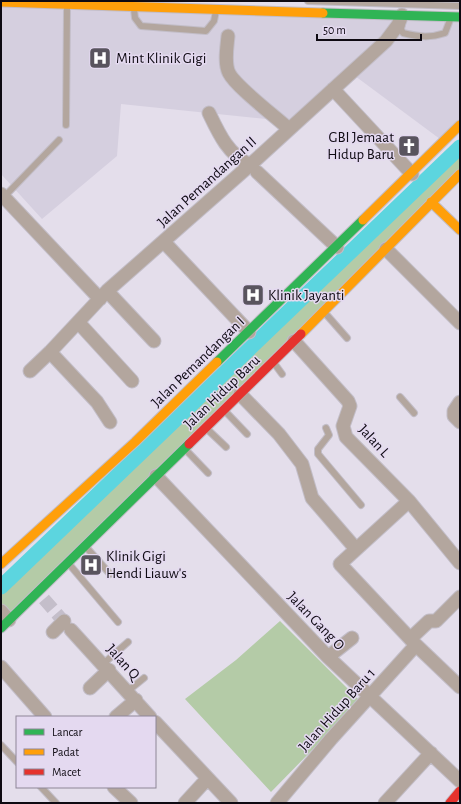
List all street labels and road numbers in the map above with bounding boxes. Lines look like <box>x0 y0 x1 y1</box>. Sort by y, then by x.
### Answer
street label: Jalan Pemandangan II <box>155 134 259 230</box>
street label: Jalan Pemandangan I <box>149 314 247 410</box>
street label: Jalan Hidup Baru <box>181 352 263 432</box>
street label: Jalan L <box>355 422 393 461</box>
street label: Jalan Gang O <box>285 589 347 653</box>
street label: Jalan Q <box>104 642 143 684</box>
street label: Jalan Hidup Baru 1 <box>296 665 378 755</box>

